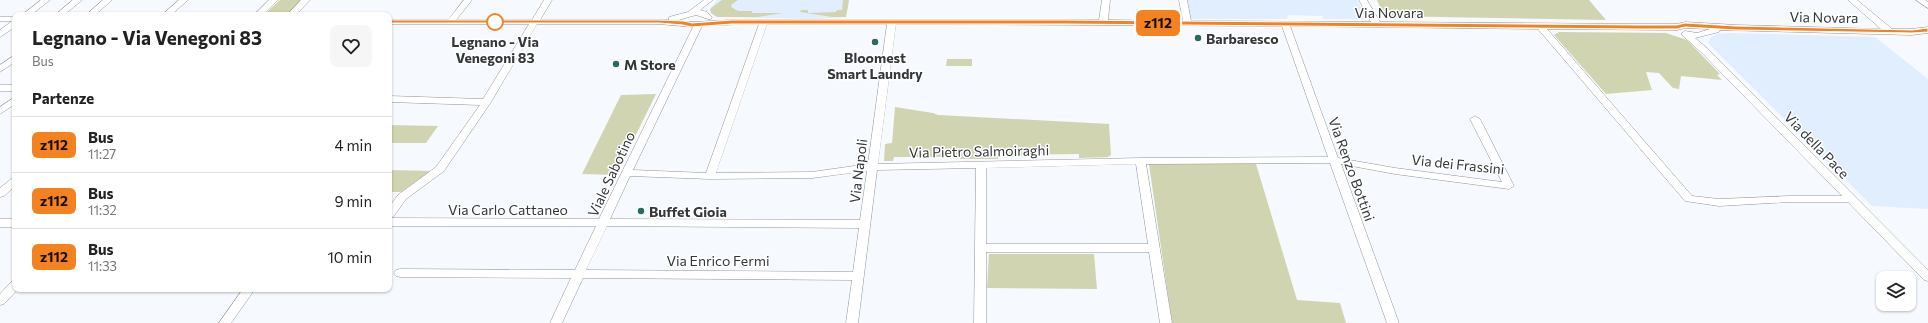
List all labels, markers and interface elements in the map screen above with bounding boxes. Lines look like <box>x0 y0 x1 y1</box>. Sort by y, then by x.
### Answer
street label: Via Novara <box>1354 4 1424 21</box>
street label: Via Novara <box>1789 8 1859 26</box>
line badge: z112 <box>1130 10 1186 36</box>
marker: Legnano - Via Venegoni 83 <box>486 13 504 31</box>
text: z112 <box>1144 14 1172 31</box>
button: heart <box>330 25 372 67</box>
text: Legnano - Via Venegoni 83 <box>32 26 262 49</box>
place label: Barbaresco <box>1206 30 1279 47</box>
place label: Legnano - Via Venegoni 83 <box>451 33 539 66</box>
marker: Barbaresco <box>1193 33 1203 43</box>
marker: Bloomest Smart Laundry <box>870 37 880 47</box>
place label: Bloomest Smart Laundry <box>827 49 923 82</box>
text: Bus <box>32 53 54 69</box>
place label: M Store <box>624 56 676 73</box>
marker: M Store <box>611 59 621 69</box>
text: Partenze <box>32 89 94 107</box>
street label: Via della Pace <box>1781 108 1853 182</box>
street label: Via Renzo Bottini <box>1325 115 1379 223</box>
text: Bus <box>88 128 113 146</box>
street label: Viale Sabotino <box>584 129 638 219</box>
text: z112 <box>40 136 68 153</box>
text: 4 min <box>335 136 372 154</box>
street label: Via Napoli <box>846 138 870 204</box>
street label: Via Pietro Salmoiraghi <box>909 141 1049 161</box>
text: 11:27 <box>88 146 116 162</box>
street label: Via dei Frassini <box>1411 151 1505 177</box>
text: Bus <box>88 184 113 202</box>
text: z112 <box>40 192 68 209</box>
text: 9 min <box>334 192 372 210</box>
street label: Via Carlo Cattaneo <box>448 201 568 218</box>
text: 11:32 <box>88 202 117 218</box>
place label: Buffet Gioia <box>649 203 727 220</box>
marker: Buffet Gioia <box>636 206 646 216</box>
text: Bus <box>88 240 113 258</box>
text: z112 <box>40 248 68 265</box>
text: 10 min <box>327 248 372 266</box>
street label: Via Enrico Fermi <box>666 252 770 269</box>
text: 11:33 <box>88 258 117 274</box>
map controls <box>1876 271 1916 311</box>
button: layers <box>1876 271 1916 311</box>

